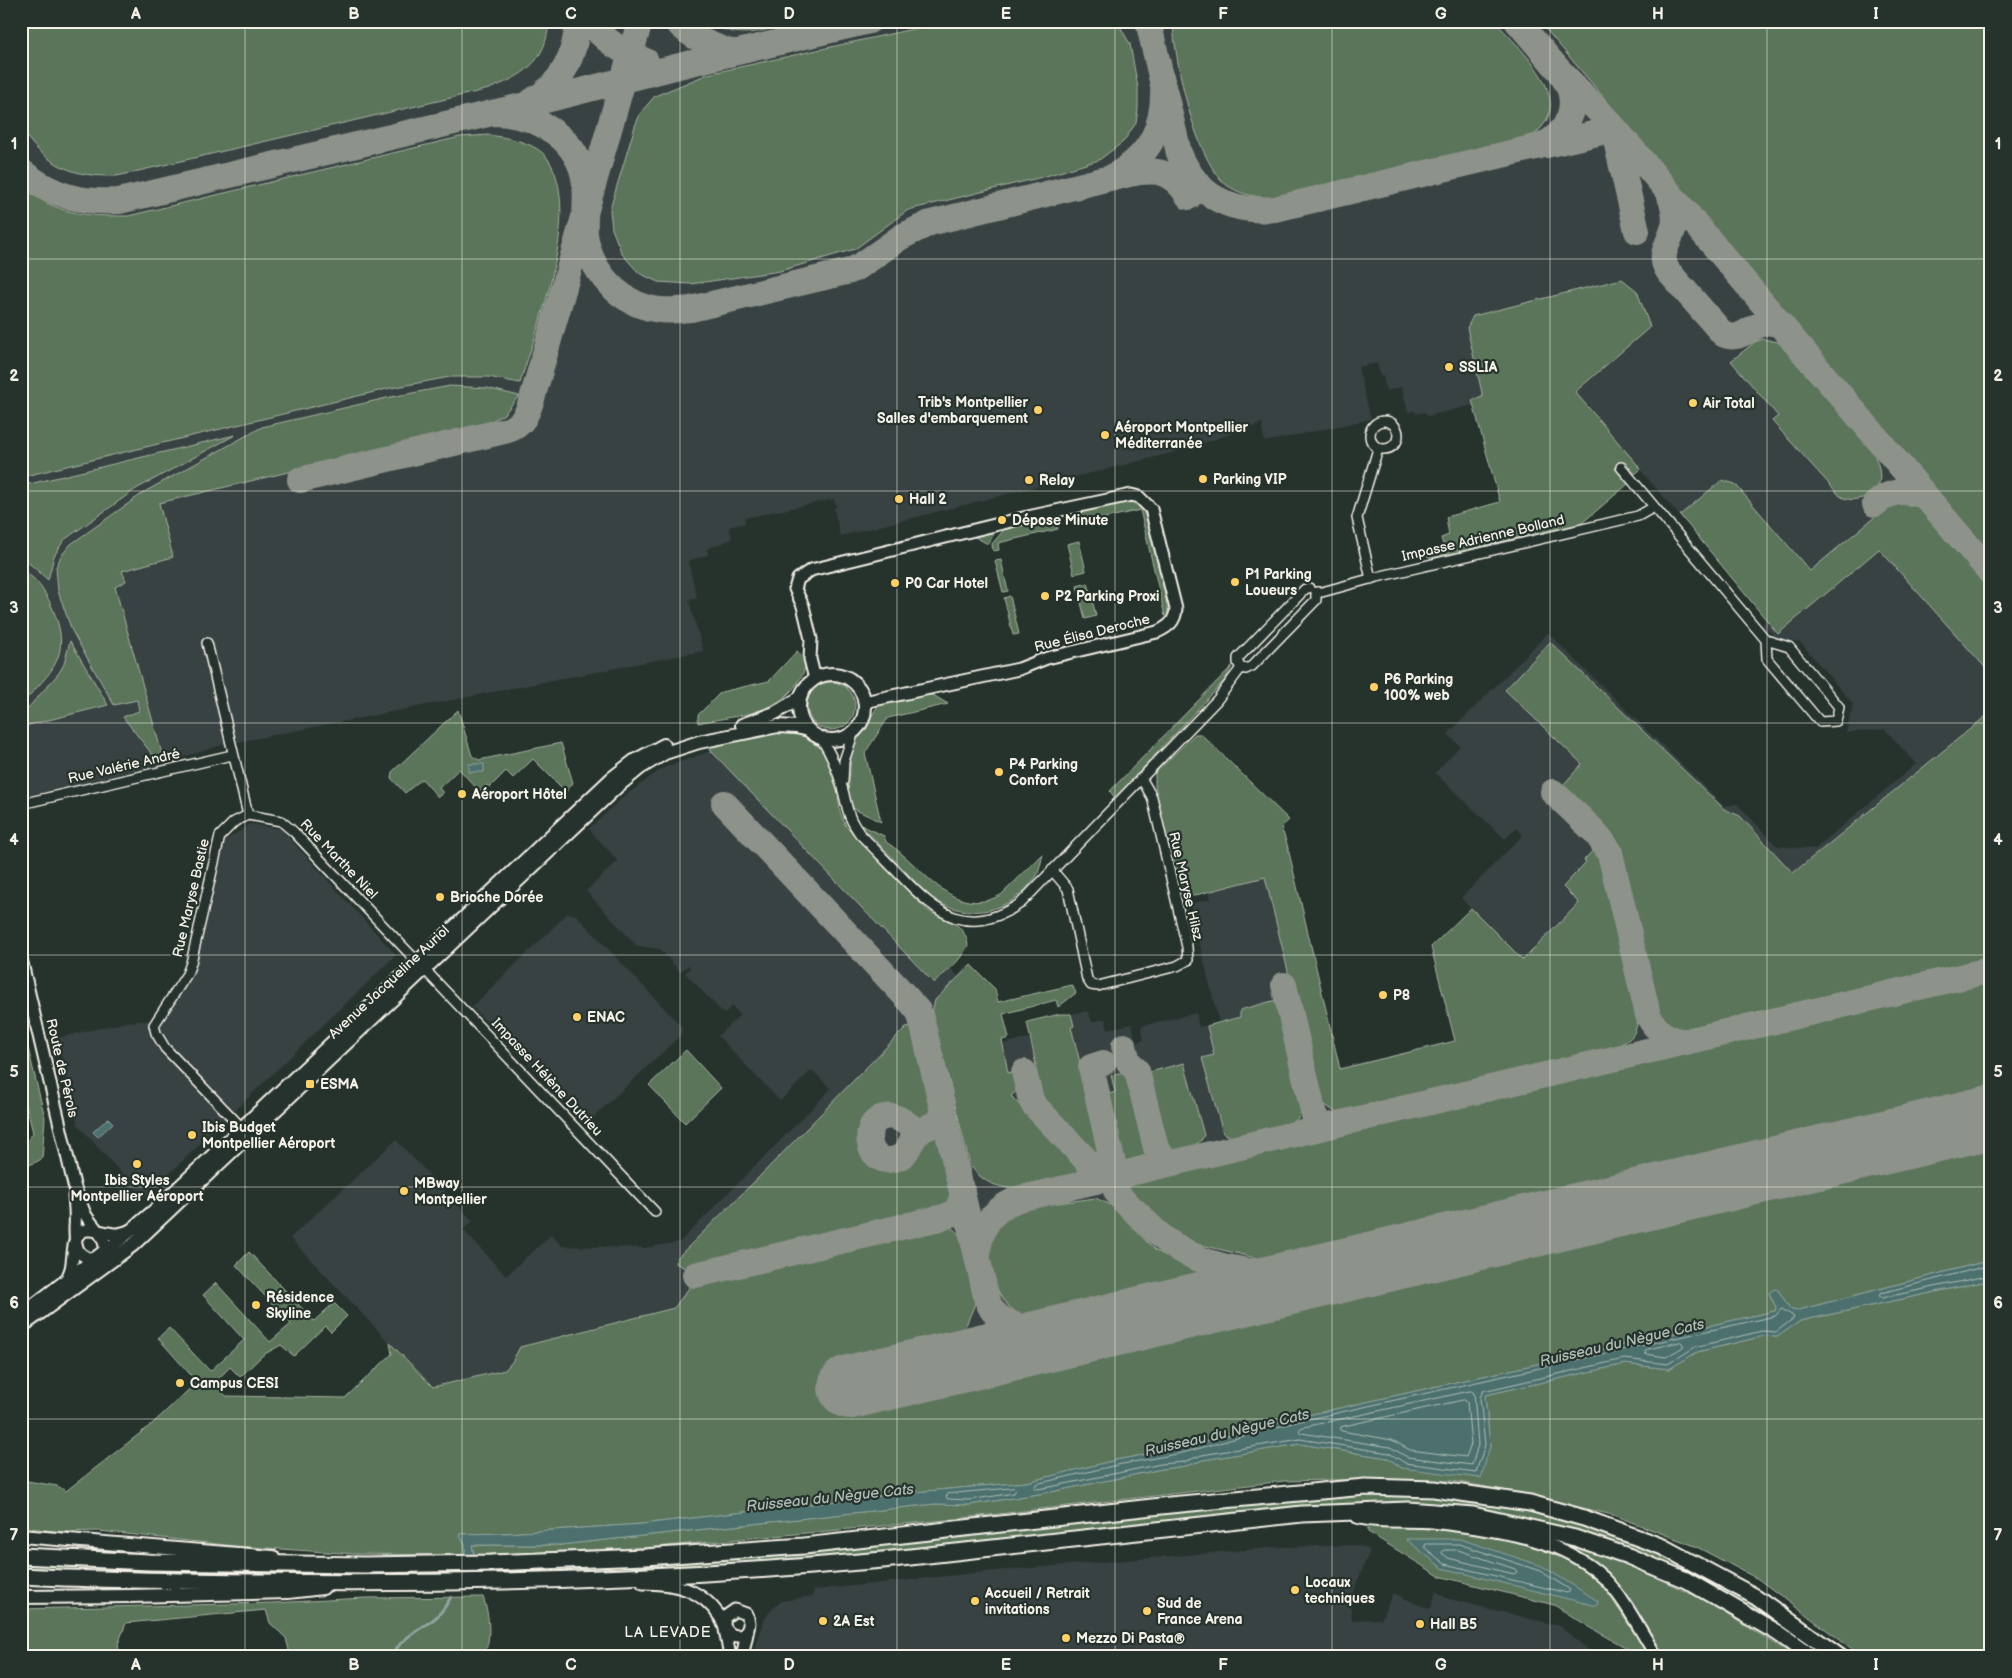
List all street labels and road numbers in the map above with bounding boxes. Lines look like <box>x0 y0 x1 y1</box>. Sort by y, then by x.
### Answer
street label: Impasse Adrienne Bolland <box>1400 511 1566 565</box>
street label: Rue Élisa Deroche <box>1032 609 1151 656</box>
street label: Rue Valérie André <box>66 745 182 787</box>
street label: Rue Marthe Niel <box>297 816 381 902</box>
street label: Rue Maryse Hilsz <box>1165 830 1207 942</box>
street label: Rue Maryse Bastie <box>169 837 213 959</box>
street label: Avenue Jacqueline Auriol <box>325 922 453 1042</box>
street label: Impasse Hélène Dutrieu <box>488 1015 606 1139</box>
street label: Route de Pérols <box>42 1017 82 1119</box>

